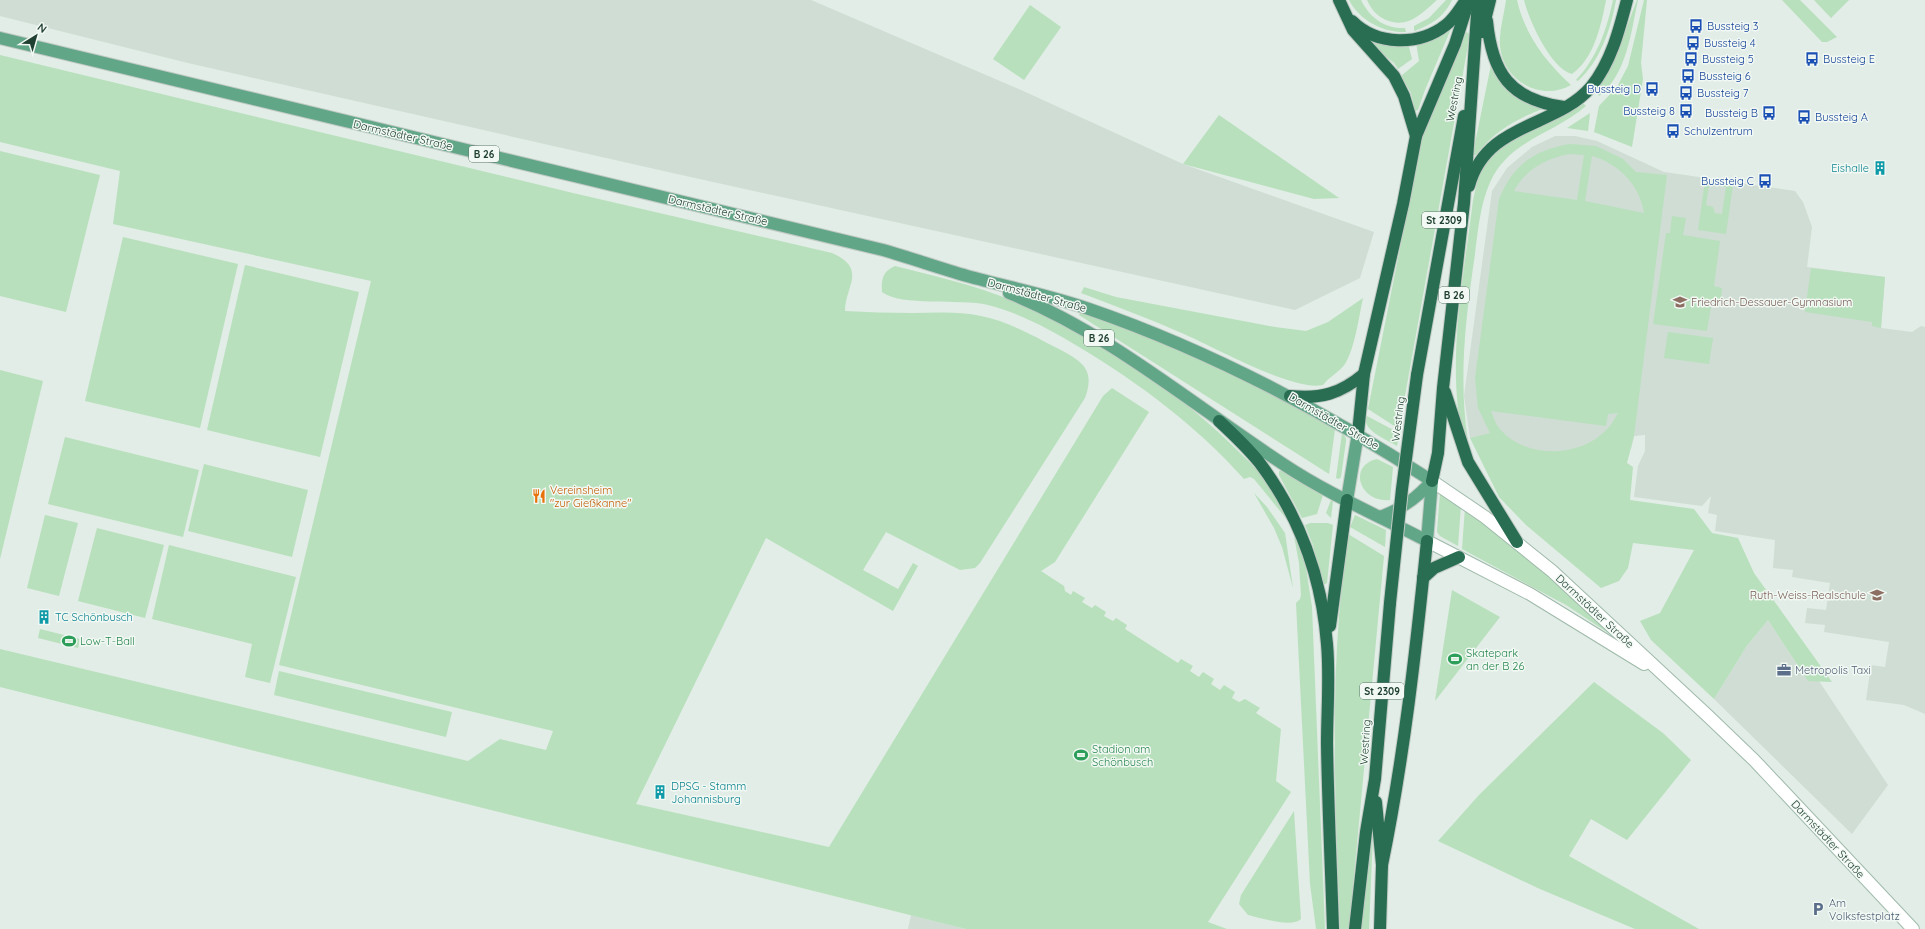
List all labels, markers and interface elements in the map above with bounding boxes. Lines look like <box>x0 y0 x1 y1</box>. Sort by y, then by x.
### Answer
north arrow <box>16 16 56 56</box>
bus stop icon: Bussteig 3 <box>1688 18 1704 34</box>
place label: Bussteig 3 <box>1707 19 1759 33</box>
text: N <box>35 20 49 36</box>
bus stop icon: Bussteig 4 <box>1685 35 1701 51</box>
place label: Bussteig 4 <box>1704 36 1756 50</box>
bus stop icon: Bussteig 5 <box>1683 51 1699 67</box>
bus stop icon: Bussteig E <box>1804 51 1820 67</box>
place label: Bussteig 5 <box>1702 52 1754 66</box>
place label: Bussteig E <box>1823 52 1875 66</box>
bus stop icon: Bussteig 6 <box>1680 68 1696 84</box>
place label: Bussteig 6 <box>1699 69 1751 83</box>
street label: Westring <box>1443 75 1465 123</box>
bus stop icon: Bussteig D <box>1644 81 1660 97</box>
place label: Bussteig D <box>1587 82 1641 96</box>
bus stop icon: Bussteig 7 <box>1678 85 1694 101</box>
place label: Bussteig 7 <box>1697 86 1749 100</box>
bus stop icon: Bussteig 8 <box>1678 103 1694 119</box>
place label: Bussteig 8 <box>1623 104 1675 118</box>
bus stop icon: Bussteig B <box>1761 105 1777 121</box>
place label: Bussteig B <box>1705 106 1758 120</box>
bus stop icon: Bussteig A <box>1796 109 1812 125</box>
place label: Bussteig A <box>1815 110 1868 124</box>
street label: Darmstädter Straße <box>352 117 454 153</box>
bus stop icon: Schulzentrum <box>1665 123 1681 139</box>
place label: Schulzentrum <box>1684 124 1753 138</box>
road number: B 26 <box>469 146 499 162</box>
building icon: Eishalle <box>1872 160 1888 176</box>
place label: Eishalle <box>1831 161 1869 175</box>
bus stop icon: Bussteig C <box>1757 173 1773 189</box>
place label: Bussteig C <box>1701 174 1754 188</box>
street label: Darmstädter Straße <box>667 192 769 228</box>
road number: St 2309 <box>1422 212 1466 228</box>
street label: Darmstädter Straße <box>986 275 1088 315</box>
road number: B 26 <box>1439 287 1469 303</box>
school or university icon: Friedrich-Dessauer-Gymnasium <box>1672 294 1688 310</box>
place label: Friedrich-Dessauer-Gymnasium <box>1691 295 1852 309</box>
road number: B 26 <box>1084 330 1114 346</box>
street label: Darmstädter Straße <box>1286 390 1382 452</box>
street label: Westring <box>1388 396 1408 442</box>
place label: Vereinsheim "zur Gießkanne" <box>550 483 632 510</box>
restaurant icon: Vereinsheim "zur Gießkanne" <box>531 488 547 504</box>
street label: Darmstädter Straße <box>1553 571 1637 651</box>
school or university icon: Ruth-Weiss-Realschule <box>1869 587 1885 603</box>
place label: Ruth-Weiss-Realschule <box>1750 588 1866 602</box>
building icon: TC Schönbusch <box>36 609 52 625</box>
place label: TC Schönbusch <box>55 610 133 624</box>
sports icon: Low-T-Ball <box>61 633 77 649</box>
place label: Low-T-Ball <box>80 634 135 648</box>
place label: Skatepark an der B 26 <box>1466 646 1524 673</box>
sports icon: Skatepark an der B 26 <box>1447 651 1463 667</box>
office icon: Metropolis Taxi <box>1776 662 1792 678</box>
place label: Metropolis Taxi <box>1795 663 1871 677</box>
road number: St 2309 <box>1360 683 1404 699</box>
street label: Westring <box>1356 719 1374 765</box>
place label: Stadion am Schönbusch <box>1092 742 1153 769</box>
sports icon: Stadion am Schönbusch <box>1073 747 1089 763</box>
place label: DPSG - Stamm Johannisburg <box>671 779 746 806</box>
building icon: DPSG - Stamm Johannisburg <box>652 784 668 800</box>
street label: Darmstädter Straße <box>1788 797 1868 881</box>
place label: Am Volksfestplatz <box>1829 896 1900 923</box>
parking icon: Am Volksfestplatz <box>1810 901 1826 917</box>

